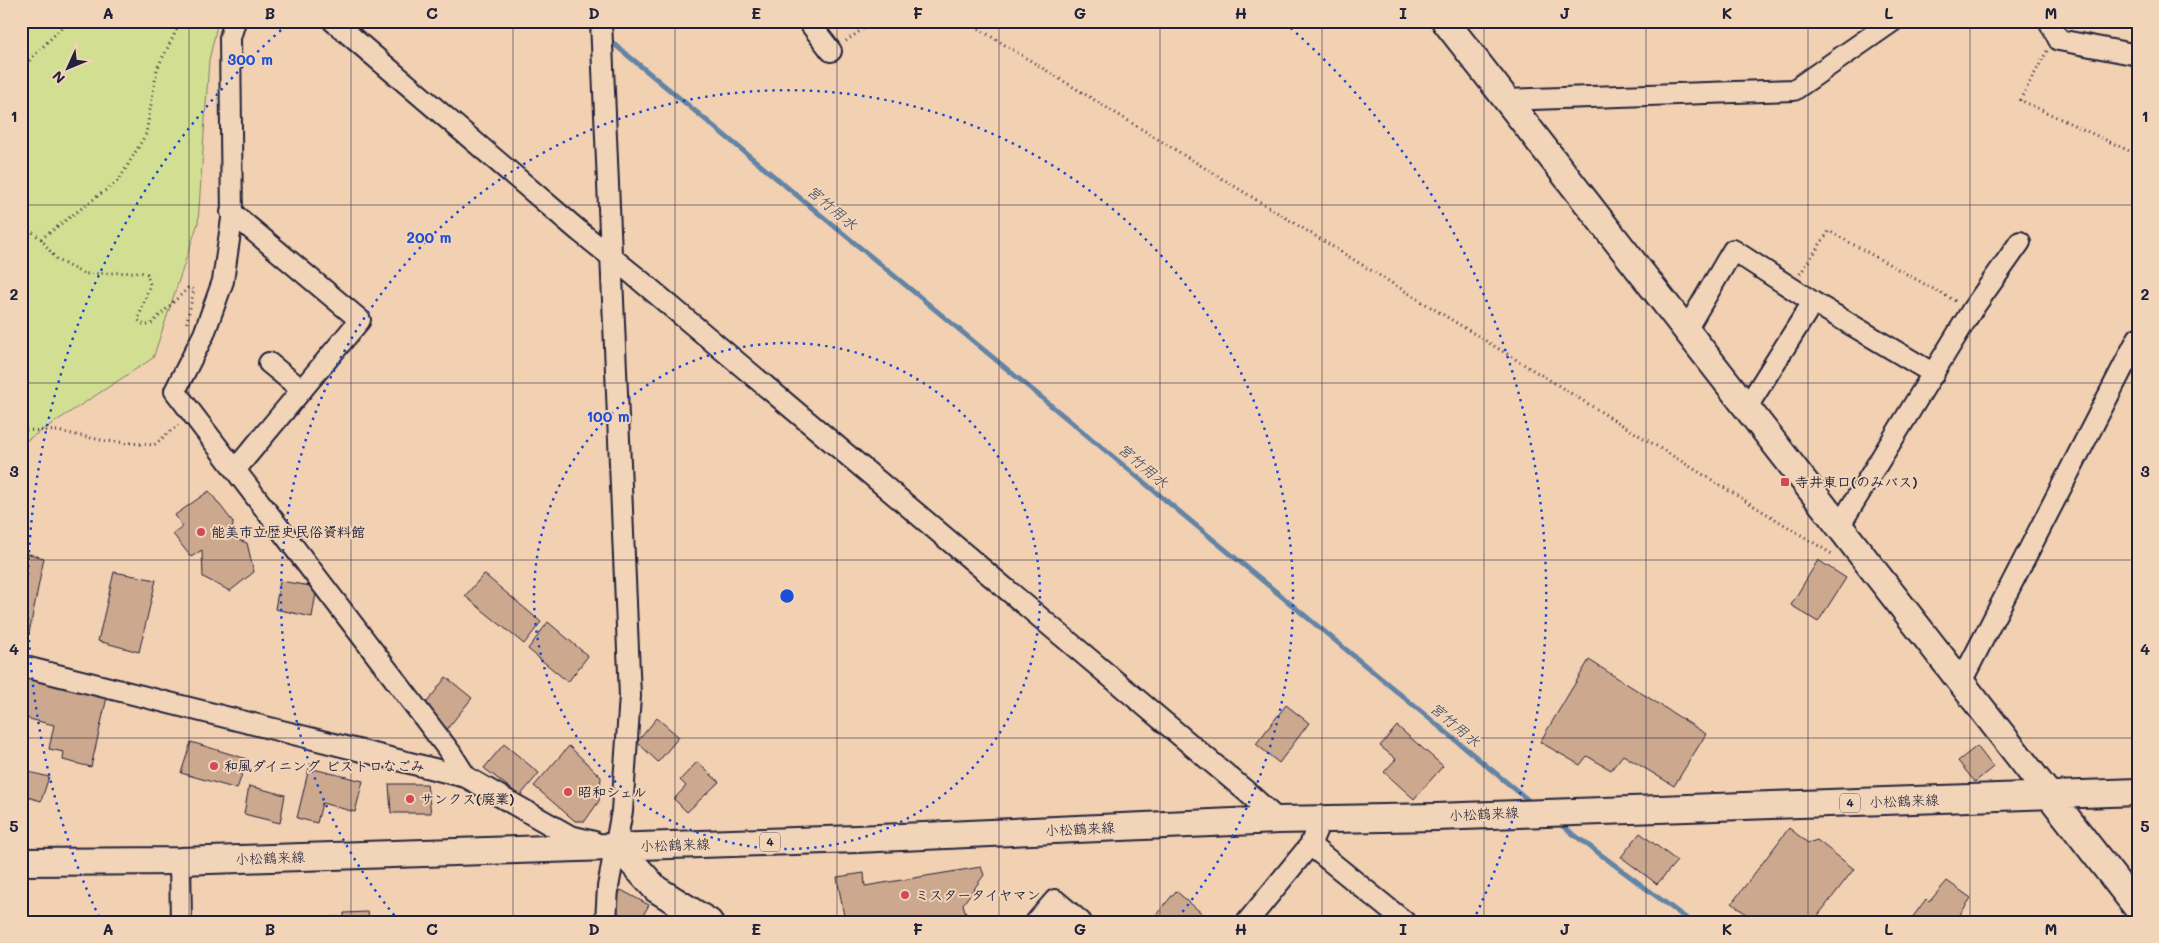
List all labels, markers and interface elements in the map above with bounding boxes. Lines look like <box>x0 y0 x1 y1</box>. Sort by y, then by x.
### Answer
text: A <box>102 2 114 23</box>
text: B <box>265 2 275 23</box>
text: C <box>426 2 438 23</box>
text: D <box>588 2 600 23</box>
text: E <box>751 2 761 23</box>
text: F <box>913 2 923 23</box>
text: G <box>1074 2 1086 23</box>
text: H <box>1235 2 1247 23</box>
text: I <box>1399 2 1407 23</box>
text: J <box>1560 2 1570 23</box>
text: K <box>1722 2 1732 23</box>
text: L <box>1884 2 1894 23</box>
text: M <box>2045 2 2057 23</box>
north arrow <box>42 42 92 92</box>
text: 300 m <box>227 49 273 69</box>
text: N <box>48 67 69 88</box>
text: 1 <box>10 105 18 126</box>
text: 1 <box>2141 105 2149 126</box>
water label: 宮竹用水 <box>803 180 862 234</box>
text: 200 m <box>407 227 452 247</box>
text: 2 <box>10 283 19 304</box>
text: 2 <box>2141 283 2150 304</box>
text: 100 m <box>586 406 630 426</box>
water label: 宮竹用水 <box>1114 438 1173 492</box>
text: 3 <box>9 460 19 481</box>
text: 3 <box>2140 460 2150 481</box>
place label: 寺井東口(のみバス) <box>1795 472 1918 491</box>
marker: 寺井東口(のみバス) <box>1779 476 1791 488</box>
place label: 能美市立歴史民俗資料館 <box>211 522 365 541</box>
marker: 能美市立歴史民俗資料館 <box>195 526 207 538</box>
centre of rings <box>778 587 796 605</box>
text: 4 <box>9 638 19 659</box>
text: 4 <box>2140 638 2150 659</box>
water label: 宮竹用水 <box>1426 697 1485 751</box>
place label: 和風ダイニング ビストロなごみ <box>224 756 425 775</box>
marker: 和風ダイニング ビストロなごみ <box>208 760 220 772</box>
place label: 昭和シェル <box>578 782 647 801</box>
marker: 昭和シェル <box>562 786 574 798</box>
place label: サンクス(廃業) <box>420 789 515 808</box>
street label: 小松鶴来線 <box>1869 790 1939 811</box>
marker: サンクス(廃業) <box>404 793 416 805</box>
road number: 4 <box>1840 794 1860 812</box>
street label: 小松鶴来線 <box>1449 802 1519 825</box>
text: 5 <box>9 815 19 836</box>
text: 5 <box>2140 815 2150 836</box>
street label: 小松鶴来線 <box>1045 817 1115 840</box>
road number: 4 <box>760 832 780 852</box>
street label: 小松鶴来線 <box>640 834 710 855</box>
street label: 小松鶴来線 <box>235 847 305 868</box>
place label: ミスタータイヤマン <box>915 885 1041 904</box>
marker: ミスタータイヤマン <box>899 889 911 901</box>
text: A <box>102 918 114 939</box>
text: B <box>265 918 275 939</box>
text: C <box>426 918 438 939</box>
text: D <box>588 918 600 939</box>
text: E <box>751 918 761 939</box>
text: F <box>913 918 923 939</box>
text: G <box>1074 918 1086 939</box>
text: H <box>1235 918 1247 939</box>
text: I <box>1399 918 1407 939</box>
text: J <box>1560 918 1570 939</box>
text: K <box>1722 918 1732 939</box>
text: L <box>1884 918 1894 939</box>
text: M <box>2045 918 2057 939</box>

